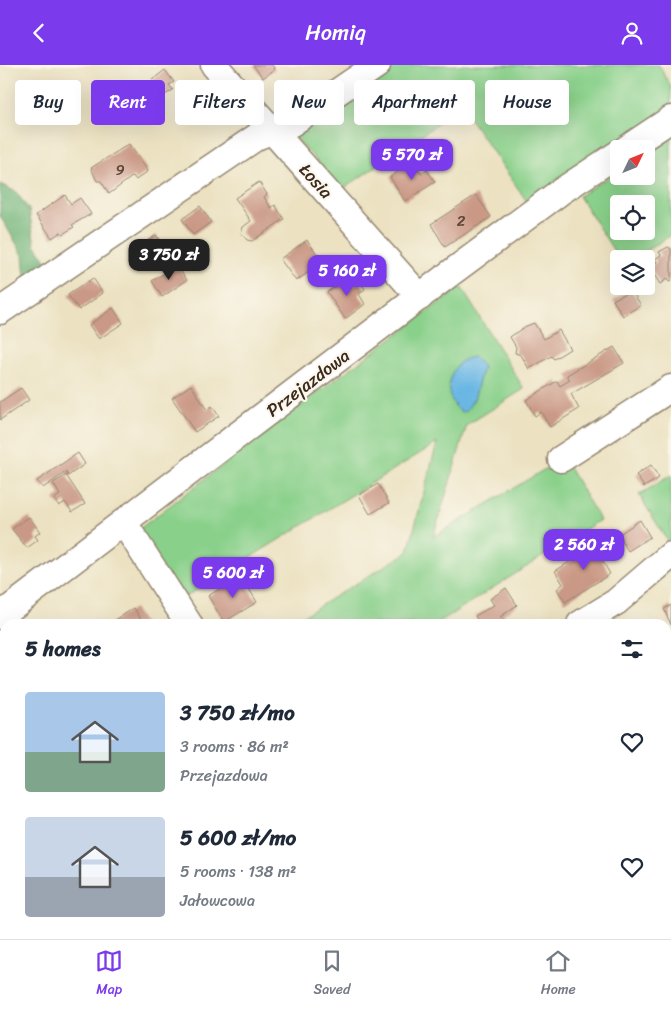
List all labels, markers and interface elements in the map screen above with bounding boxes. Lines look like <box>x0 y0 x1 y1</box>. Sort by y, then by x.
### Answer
text: Homiq <box>305 13 366 52</box>
icon: back <box>25 19 53 47</box>
icon: person <box>618 19 646 47</box>
chip: Buy <box>15 80 81 125</box>
chip: Rent <box>91 80 165 125</box>
chip: Filters <box>175 80 264 125</box>
chip: New <box>274 80 344 125</box>
chip: Apartment <box>354 80 475 125</box>
chip: House <box>485 80 569 125</box>
pin: 5 570 zł <box>360 139 464 181</box>
text: 5 570 zł <box>382 140 442 169</box>
north arrow <box>610 140 655 185</box>
map controls <box>610 140 655 295</box>
street label: Łosia <box>291 156 341 206</box>
house number: 9 <box>115 157 125 183</box>
button: locate <box>610 195 655 240</box>
house number: 2 <box>457 208 466 234</box>
pin: 3 750 zł <box>117 239 221 281</box>
text: 3 750 zł <box>140 240 198 269</box>
button: layers <box>610 250 655 295</box>
pin: 5 160 zł <box>295 255 399 297</box>
text: 5 160 zł <box>319 256 376 285</box>
street label: Przejazdowa <box>259 340 357 426</box>
pin: 2 560 zł <box>532 529 636 571</box>
text: 2 560 zł <box>554 530 614 559</box>
pin: 5 600 zł <box>181 557 285 599</box>
text: 5 600 zł <box>203 558 263 587</box>
text: 5 homes <box>25 630 101 668</box>
icon: filters <box>618 635 646 663</box>
text: 3 750 zł/mo <box>180 694 295 732</box>
icon: home <box>65 712 125 772</box>
icon: heart <box>618 728 646 756</box>
text: 3 rooms · 86 m² <box>180 732 289 761</box>
text: Przejazdowa <box>180 761 268 790</box>
text: 5 600 zł/mo <box>180 819 296 857</box>
icon: home <box>65 837 125 897</box>
icon: heart <box>618 853 646 881</box>
text: 5 rooms · 138 m² <box>180 857 296 886</box>
text: Jałowcowa <box>180 886 255 915</box>
tab: Map <box>95 947 123 1002</box>
tab: Saved <box>314 947 350 1002</box>
tab: Home <box>541 947 576 1002</box>

